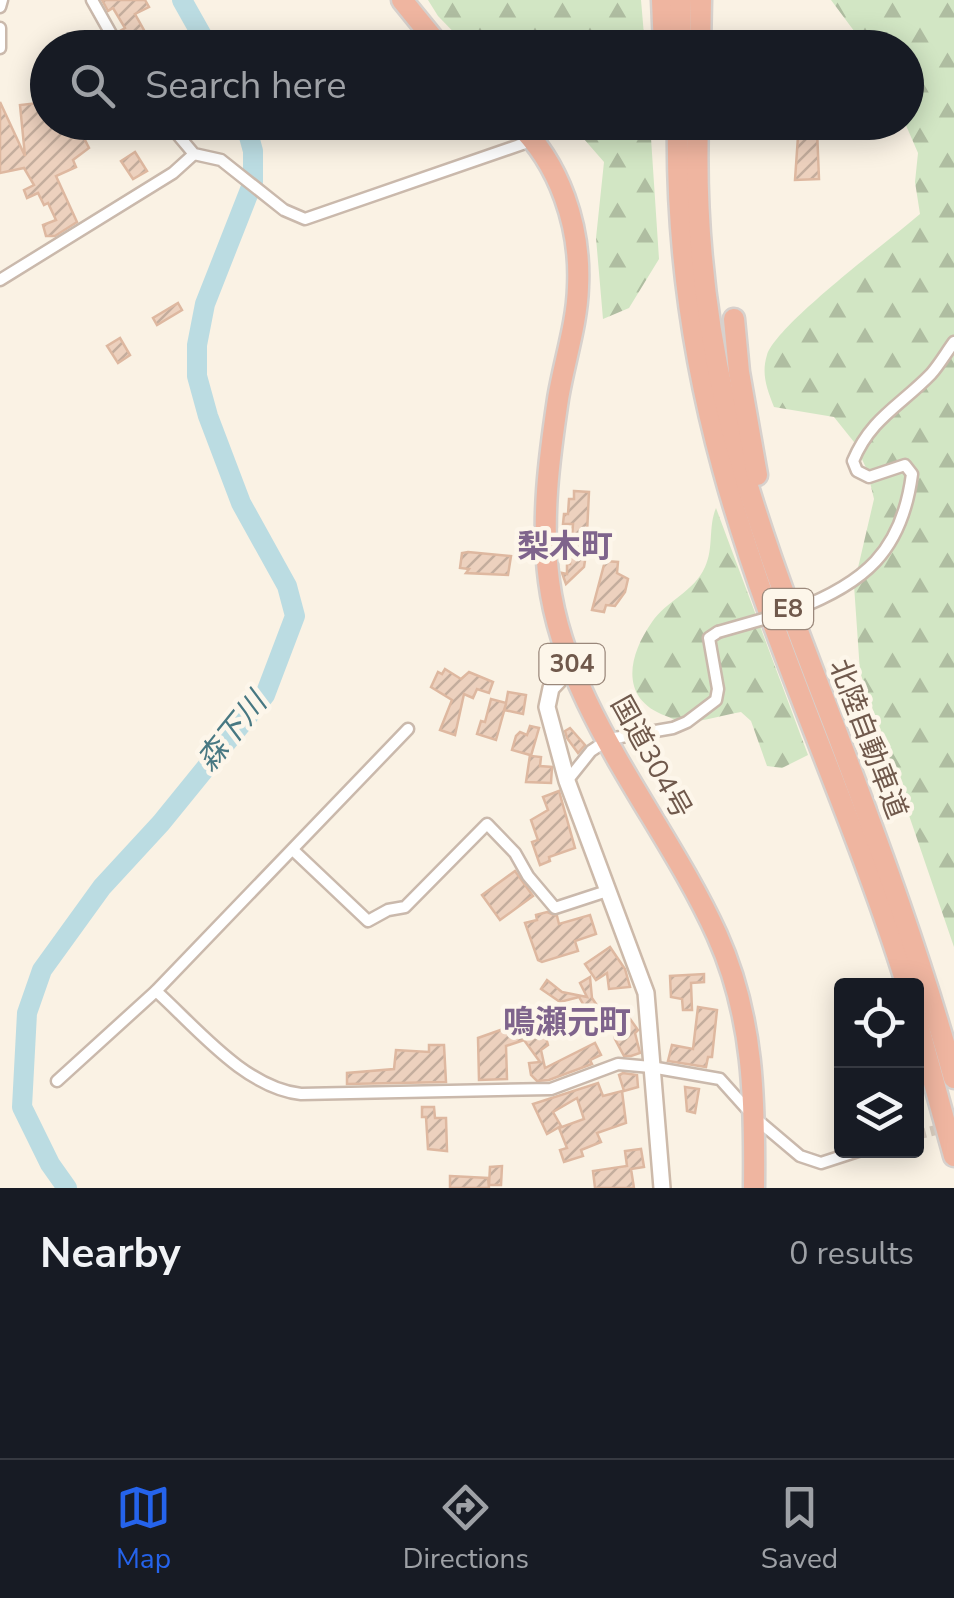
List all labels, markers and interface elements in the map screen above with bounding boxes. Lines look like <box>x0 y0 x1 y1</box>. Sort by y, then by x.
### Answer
search box <box>30 30 924 140</box>
icon: search <box>65 58 120 113</box>
text: Search here <box>145 60 346 111</box>
district label: 梨木町 <box>517 525 613 568</box>
road number: E8 <box>763 589 813 629</box>
road number: 304 <box>540 644 604 684</box>
street label: 北陸自動車道 <box>820 654 916 824</box>
water label: 森下川 <box>188 682 278 780</box>
street label: 国道304号 <box>602 689 700 825</box>
map controls <box>834 978 924 1158</box>
button: locate <box>834 978 924 1068</box>
district label: 鳴瀬元町 <box>503 1001 631 1044</box>
button: layers <box>834 1068 924 1158</box>
text: Nearby <box>40 1225 181 1282</box>
text: 0 results <box>789 1232 914 1275</box>
tab: Map <box>116 1480 171 1578</box>
tab: Directions <box>403 1480 529 1578</box>
tab: Saved <box>761 1480 838 1578</box>

